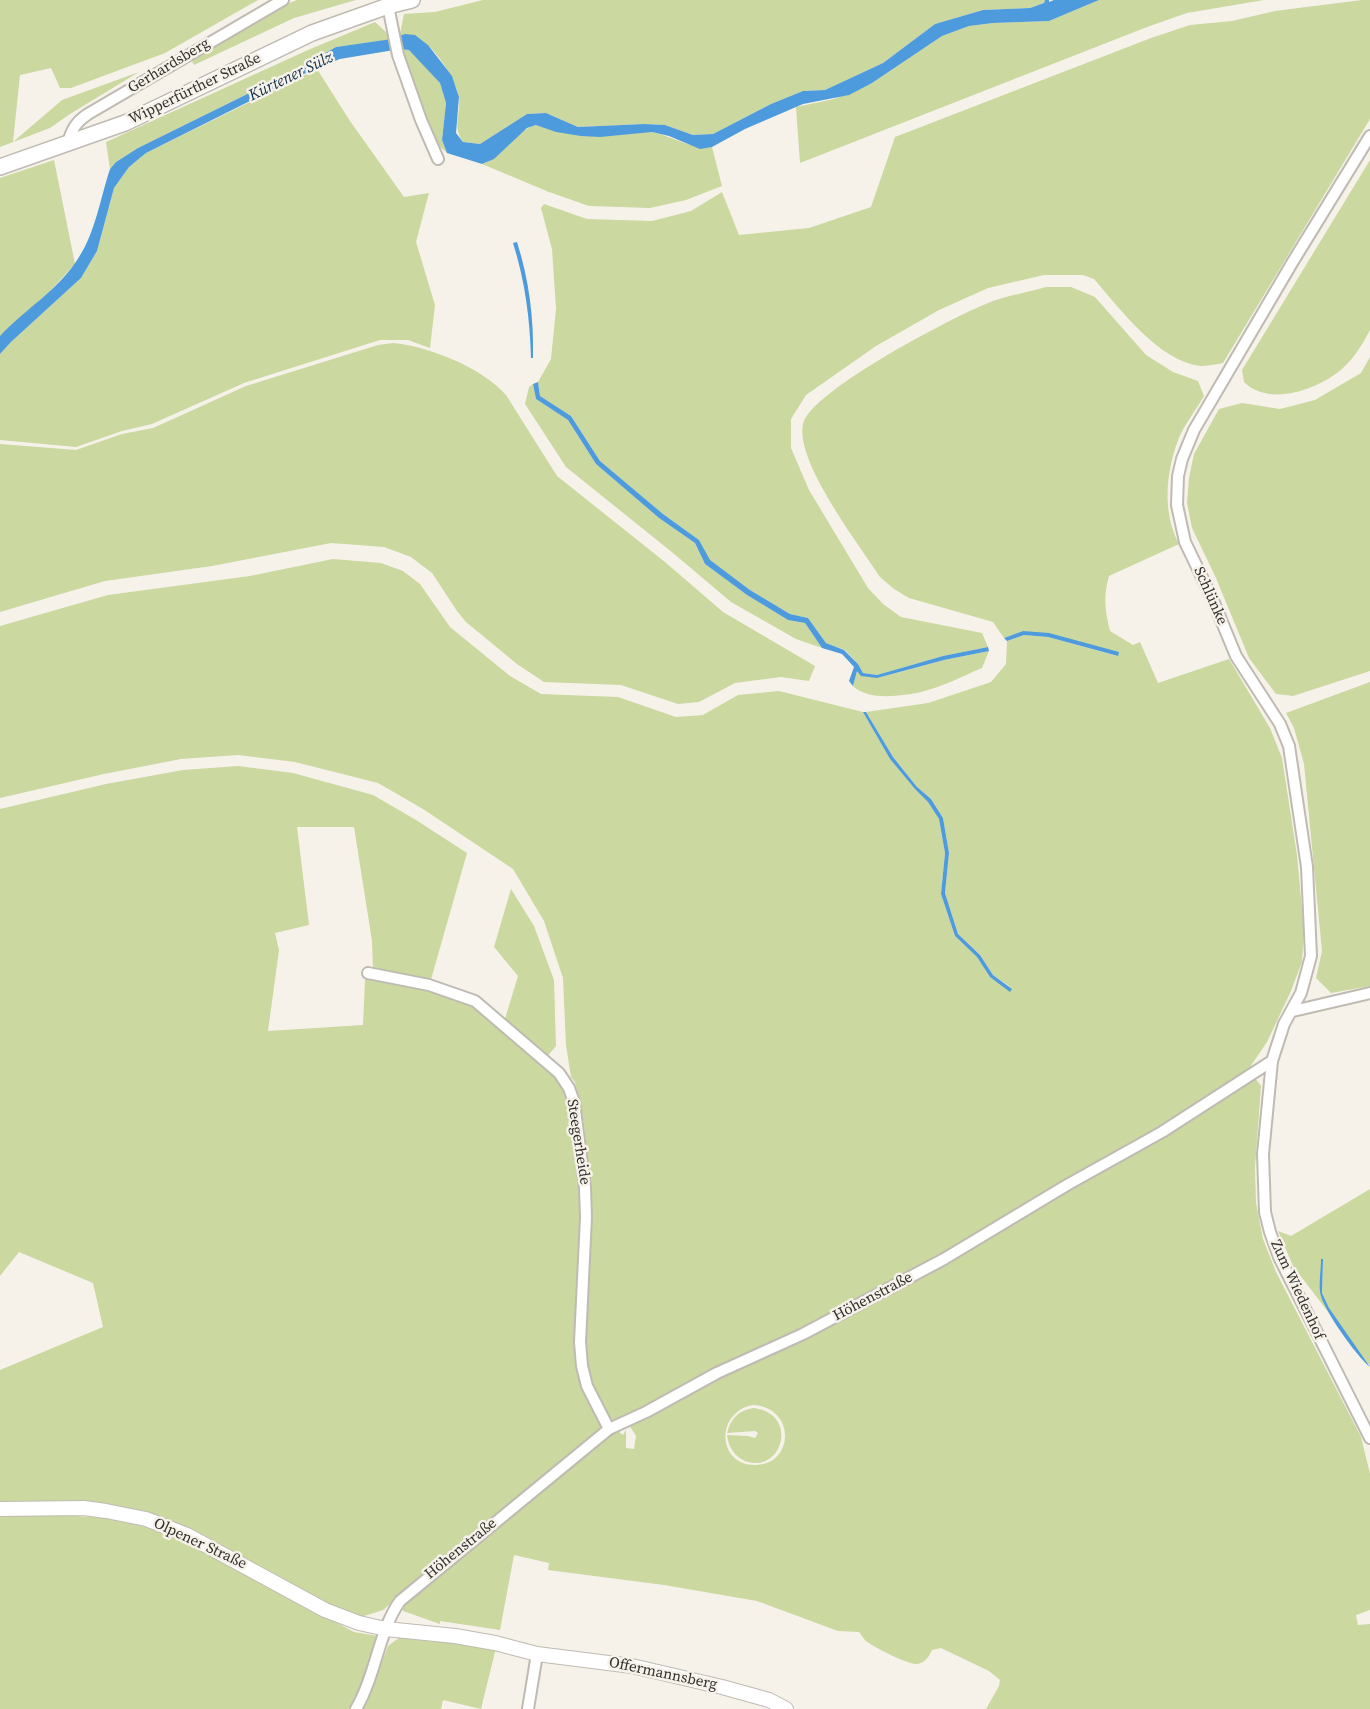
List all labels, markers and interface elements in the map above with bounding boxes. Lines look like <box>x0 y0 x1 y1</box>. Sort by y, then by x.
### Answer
street label: Gerhardsberg <box>125 35 213 97</box>
water label: Kürtener Sülz <box>246 48 336 106</box>
street label: Wipperfürther Straße <box>126 49 264 129</box>
street label: Schlünke <box>1189 564 1231 628</box>
street label: Steegerheide <box>562 1098 594 1186</box>
street label: Zum Wiedenhof <box>1266 1237 1328 1343</box>
street label: Höhenstraße <box>830 1269 916 1325</box>
street label: Olpener Straße <box>151 1515 249 1573</box>
street label: Höhenstraße <box>421 1515 501 1583</box>
street label: Offermannsberg <box>607 1654 719 1694</box>

